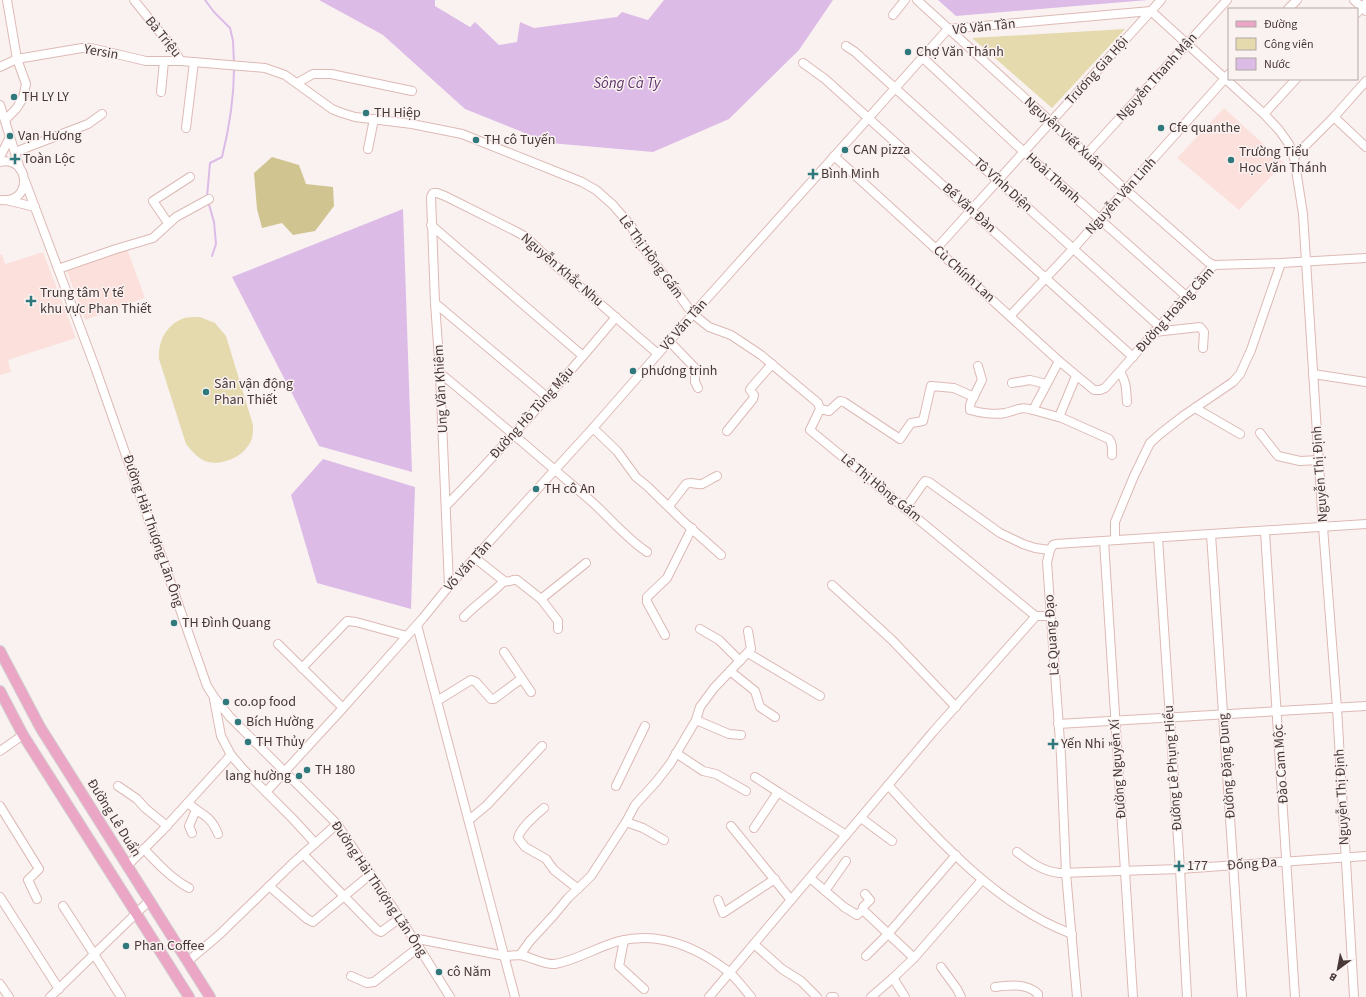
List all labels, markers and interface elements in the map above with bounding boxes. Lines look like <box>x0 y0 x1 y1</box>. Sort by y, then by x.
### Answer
legend <box>1228 8 1358 80</box>
street label: Bà Triệu <box>140 12 186 62</box>
street label: Võ Văn Tần <box>952 14 1016 40</box>
text: Đường <box>1264 16 1297 33</box>
street label: Nguyễn Thanh Mận <box>1112 28 1202 126</box>
street label: Trương Gia Hội <box>1061 32 1133 110</box>
text: Công viên <box>1264 36 1313 53</box>
street label: Yersin <box>81 39 120 65</box>
place label: Chợ Văn Thánh <box>916 42 1004 62</box>
marker: Chợ Văn Thánh <box>903 47 913 57</box>
text: Nước <box>1264 56 1291 73</box>
water label: Sông Cà Ty <box>593 73 662 94</box>
place label: TH LY LY <box>22 87 69 107</box>
marker: TH LY LY <box>9 92 19 102</box>
street label: Nguyễn Viết Xuân <box>1019 92 1109 176</box>
place label: TH Hiệp <box>374 103 421 123</box>
marker: TH Hiệp <box>361 108 371 118</box>
place label: Cfe quanthe <box>1169 118 1240 138</box>
marker: Cfe quanthe <box>1156 123 1166 133</box>
place label: Vạn Hương <box>18 126 81 146</box>
place label: TH cô Tuyến <box>484 130 555 150</box>
marker: Vạn Hương <box>5 131 15 141</box>
marker: TH cô Tuyến <box>471 135 481 145</box>
place label: CAN pizza <box>853 140 910 160</box>
place label: Trường Tiểu Học Văn Thánh <box>1239 142 1327 178</box>
marker: CAN pizza <box>840 145 850 155</box>
street label: Hoài Thanh <box>1021 148 1085 208</box>
place label: Toàn Lộc <box>23 149 76 169</box>
street label: Tô Vĩnh Diện <box>969 153 1037 217</box>
street label: Nguyễn Văn Linh <box>1081 153 1161 239</box>
marker: Toàn Lộc <box>10 154 20 164</box>
marker: Trường Tiểu Học Văn Thánh <box>1226 155 1236 165</box>
place label: Bình Minh <box>821 164 880 184</box>
marker: Bình Minh <box>808 169 818 179</box>
street label: Bế Văn Đàn <box>938 178 1000 238</box>
street label: Lê Thị Hồng Gấm <box>614 211 688 303</box>
street label: Nguyễn Khắc Nhu <box>516 228 608 312</box>
street label: Cù Chính Lan <box>929 241 999 307</box>
street label: Đường Hoàng Cầm <box>1131 263 1219 357</box>
place label: Trung tâm Y tế khu vực Phan Thiết <box>40 283 152 319</box>
marker: Trung tâm Y tế khu vực Phan Thiết <box>25 295 37 307</box>
street label: Võ Văn Tần <box>656 295 712 355</box>
street label: Ung Văn Khiêm <box>429 344 453 434</box>
place label: phương trinh <box>641 361 717 381</box>
street label: Đường Hồ Tùng Mậu <box>485 362 579 464</box>
marker: phương trinh <box>628 366 638 376</box>
place label: Sân vận động Phan Thiết <box>214 374 293 410</box>
marker: Sân vận động Phan Thiết <box>201 387 211 397</box>
street label: Nguyễn Thị Định <box>1307 425 1333 523</box>
street label: Lê Thị Hồng Gấm <box>836 449 926 527</box>
street label: Đường Hải Thượng Lãn Ông <box>117 452 189 610</box>
place label: TH cô An <box>544 479 595 499</box>
marker: TH cô An <box>531 484 541 494</box>
street label: Võ Văn Tần <box>439 536 497 596</box>
street label: Lê Quang Đạo <box>1039 594 1065 676</box>
place label: TH Đình Quang <box>182 613 271 633</box>
marker: TH Đình Quang <box>169 618 179 628</box>
place label: co.op food <box>234 692 296 712</box>
marker: co.op food <box>221 697 231 707</box>
street label: Đường Lê Phụng Hiểu <box>1159 705 1187 831</box>
place label: Bích Hường <box>246 712 314 732</box>
street label: Đường Đặng Dung <box>1213 712 1241 820</box>
marker: Bích Hường <box>233 717 243 727</box>
street label: Đường Nguyễn Xí <box>1105 718 1131 820</box>
street label: Đào Cam Mộc <box>1268 723 1294 805</box>
place label: TH Thủy <box>256 732 305 752</box>
place label: Yến Nhi <box>1060 734 1105 754</box>
marker: TH Thủy <box>243 737 253 747</box>
marker: Yến Nhi <box>1048 739 1058 749</box>
street label: Nguyễn Thị Định <box>1329 748 1355 846</box>
place label: TH 180 <box>315 760 355 780</box>
marker: TH 180 <box>302 765 312 775</box>
place label: lang hường <box>225 766 291 786</box>
marker: lang hường <box>294 771 304 781</box>
street label: Đường Lê Duẩn <box>82 775 146 861</box>
street label: Đường Hải Thượng Lãn Ông <box>326 817 432 961</box>
street label: Đống Đa <box>1226 852 1278 876</box>
place label: 177 <box>1187 856 1208 876</box>
marker: 177 <box>1174 861 1184 871</box>
place label: Phan Coffee <box>134 936 204 956</box>
marker: Phan Coffee <box>121 941 131 951</box>
north arrow <box>1318 949 1358 989</box>
place label: cô Năm <box>447 962 491 982</box>
marker: cô Năm <box>434 967 444 977</box>
text: B <box>1326 969 1340 985</box>

